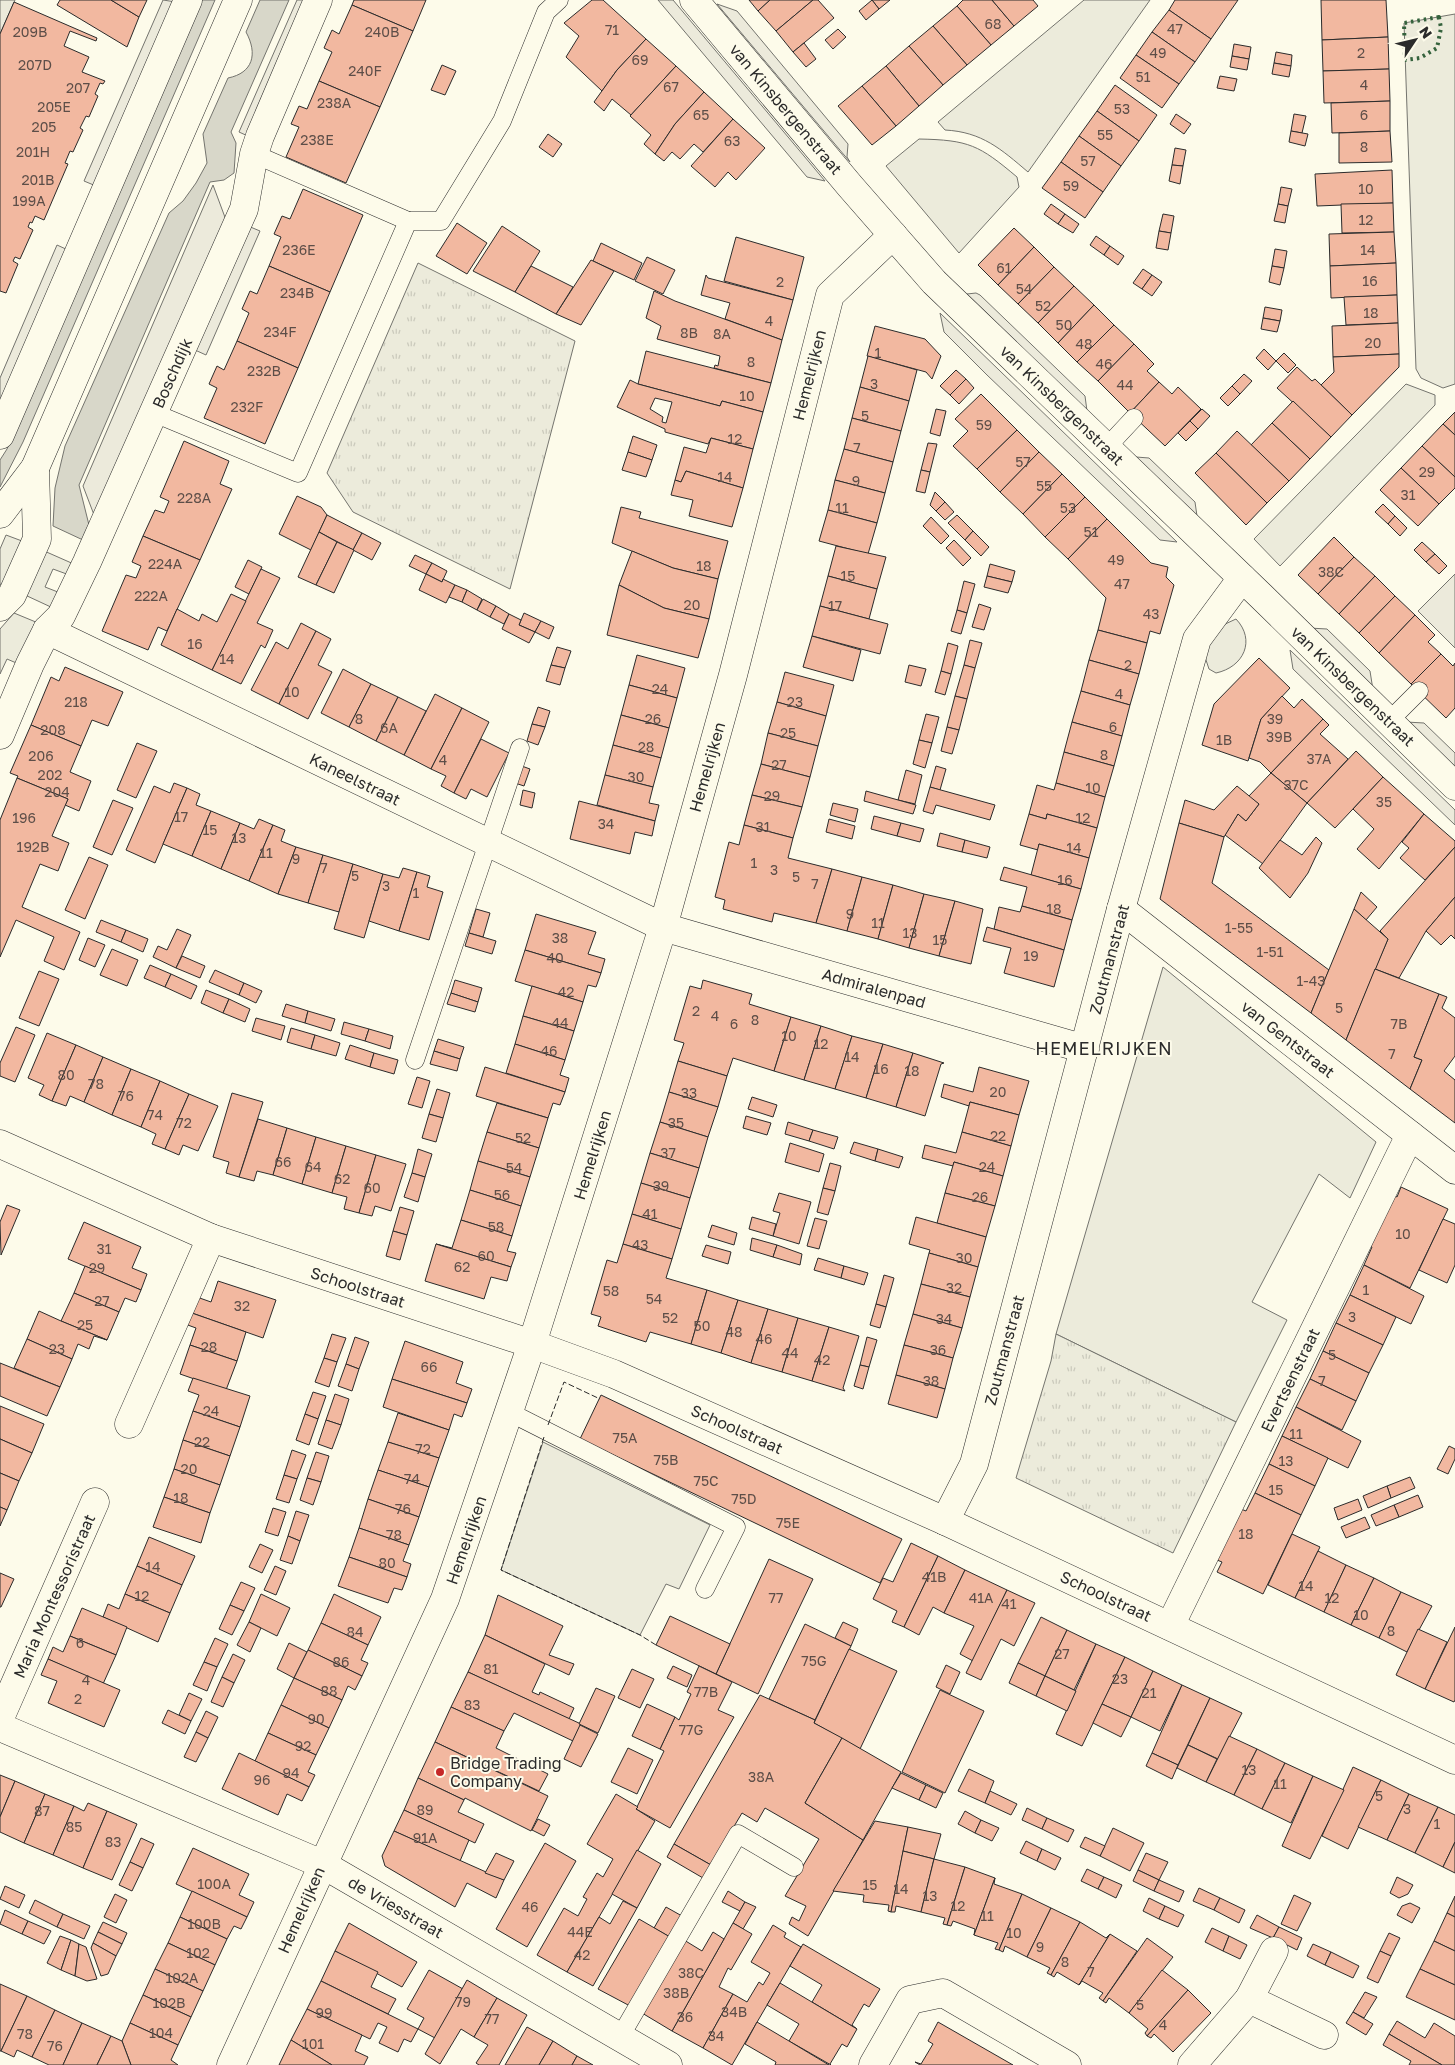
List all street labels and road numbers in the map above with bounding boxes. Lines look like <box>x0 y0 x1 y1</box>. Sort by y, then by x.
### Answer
street label: van Kinsbergenstraat <box>725 40 847 178</box>
street label: Hemelrijken <box>788 328 830 422</box>
street label: Boschdijk <box>148 335 196 411</box>
street label: van Kinsbergenstraat <box>996 341 1128 469</box>
street label: van Kinsbergenstraat <box>1287 622 1419 750</box>
street label: Hemelrijken <box>685 720 729 814</box>
street label: Kaneelstraat <box>306 748 404 810</box>
street label: Zoutmanstraat <box>1085 902 1133 1016</box>
street label: Admiralenpad <box>820 964 928 1012</box>
street label: van Gentstraat <box>1237 996 1339 1082</box>
street label: Hemelrijken <box>569 1108 615 1202</box>
street label: Schoolstraat <box>308 1262 408 1312</box>
street label: Zoutmanstraat <box>980 1293 1028 1407</box>
street label: Evertsenstraat <box>1256 1325 1324 1435</box>
street label: Schoolstraat <box>688 1400 786 1458</box>
street label: Hemelrijken <box>441 1493 491 1587</box>
street label: Maria Montessoristraat <box>9 1511 99 1681</box>
street label: Schoolstraat <box>1057 1566 1155 1626</box>
street label: Hemelrijken <box>273 1864 329 1956</box>
street label: de Vriesstraat <box>345 1872 447 1942</box>

